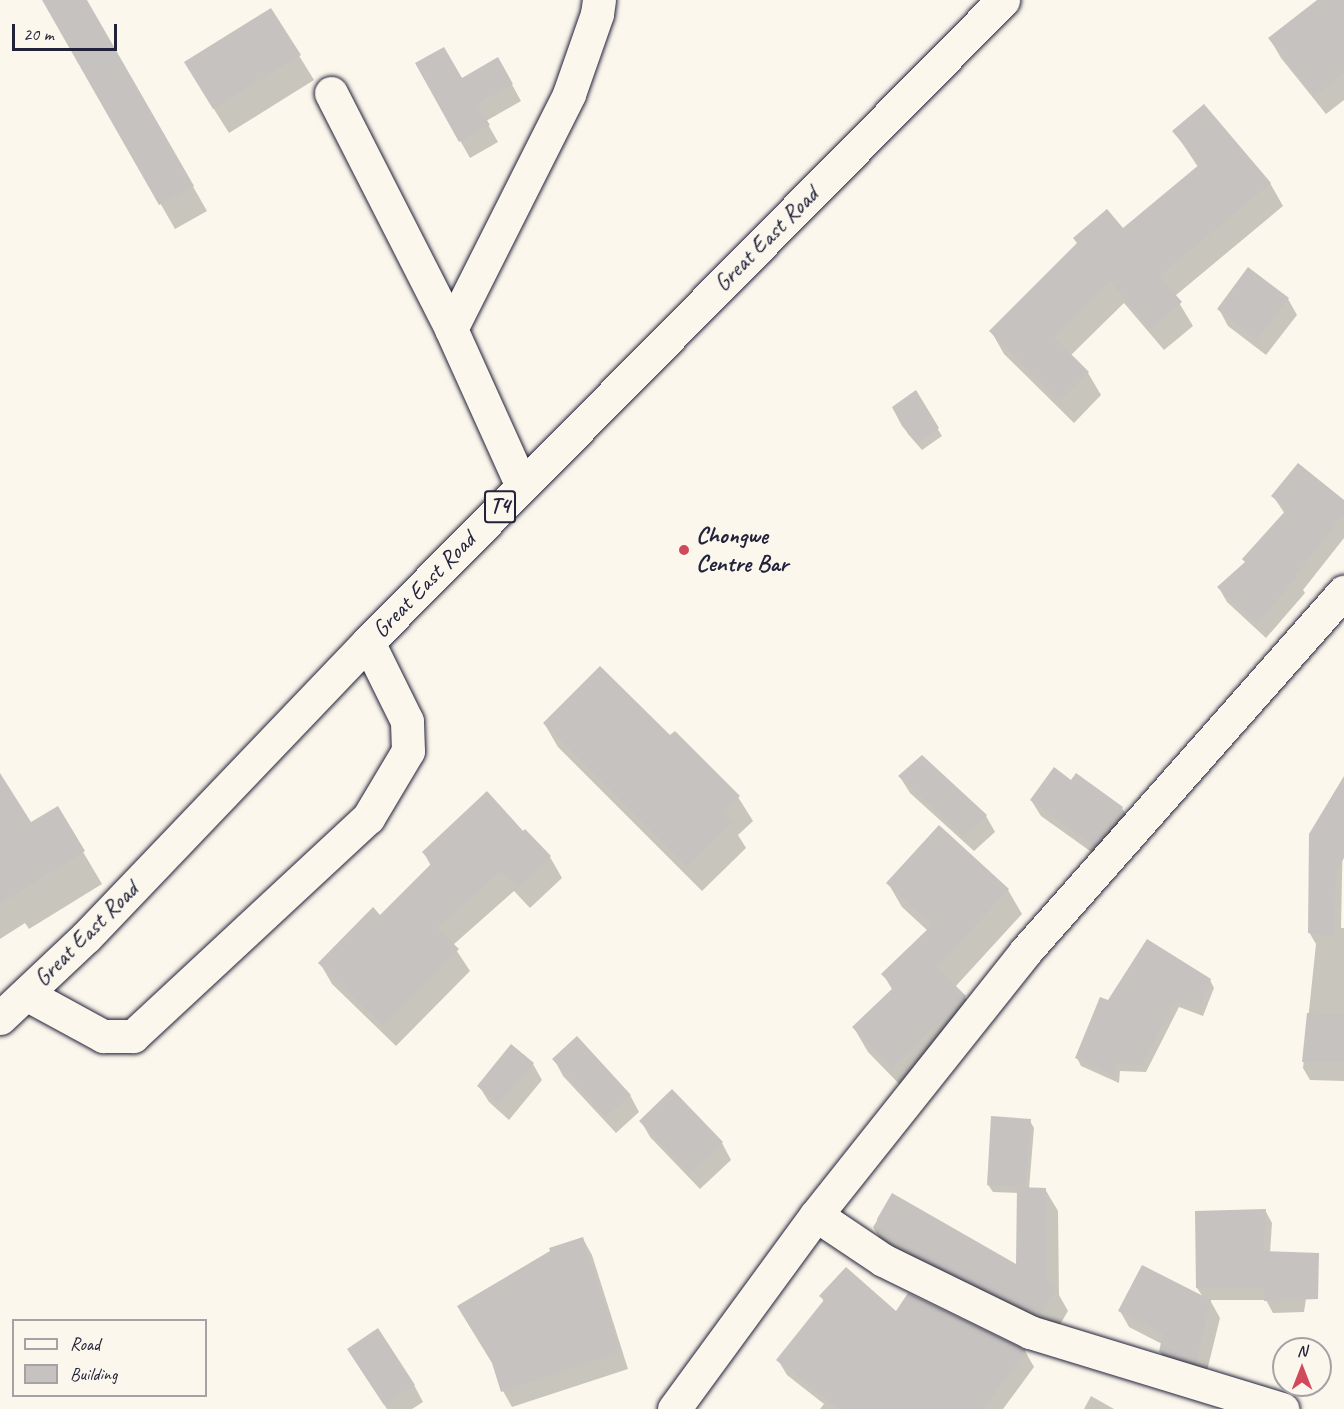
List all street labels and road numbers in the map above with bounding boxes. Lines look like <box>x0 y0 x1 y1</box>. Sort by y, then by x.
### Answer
street label: Great East Road <box>707 180 825 298</box>
road number: T4 <box>484 488 516 526</box>
street label: Great East Road <box>366 526 482 644</box>
street label: Great East Road <box>27 875 145 993</box>

